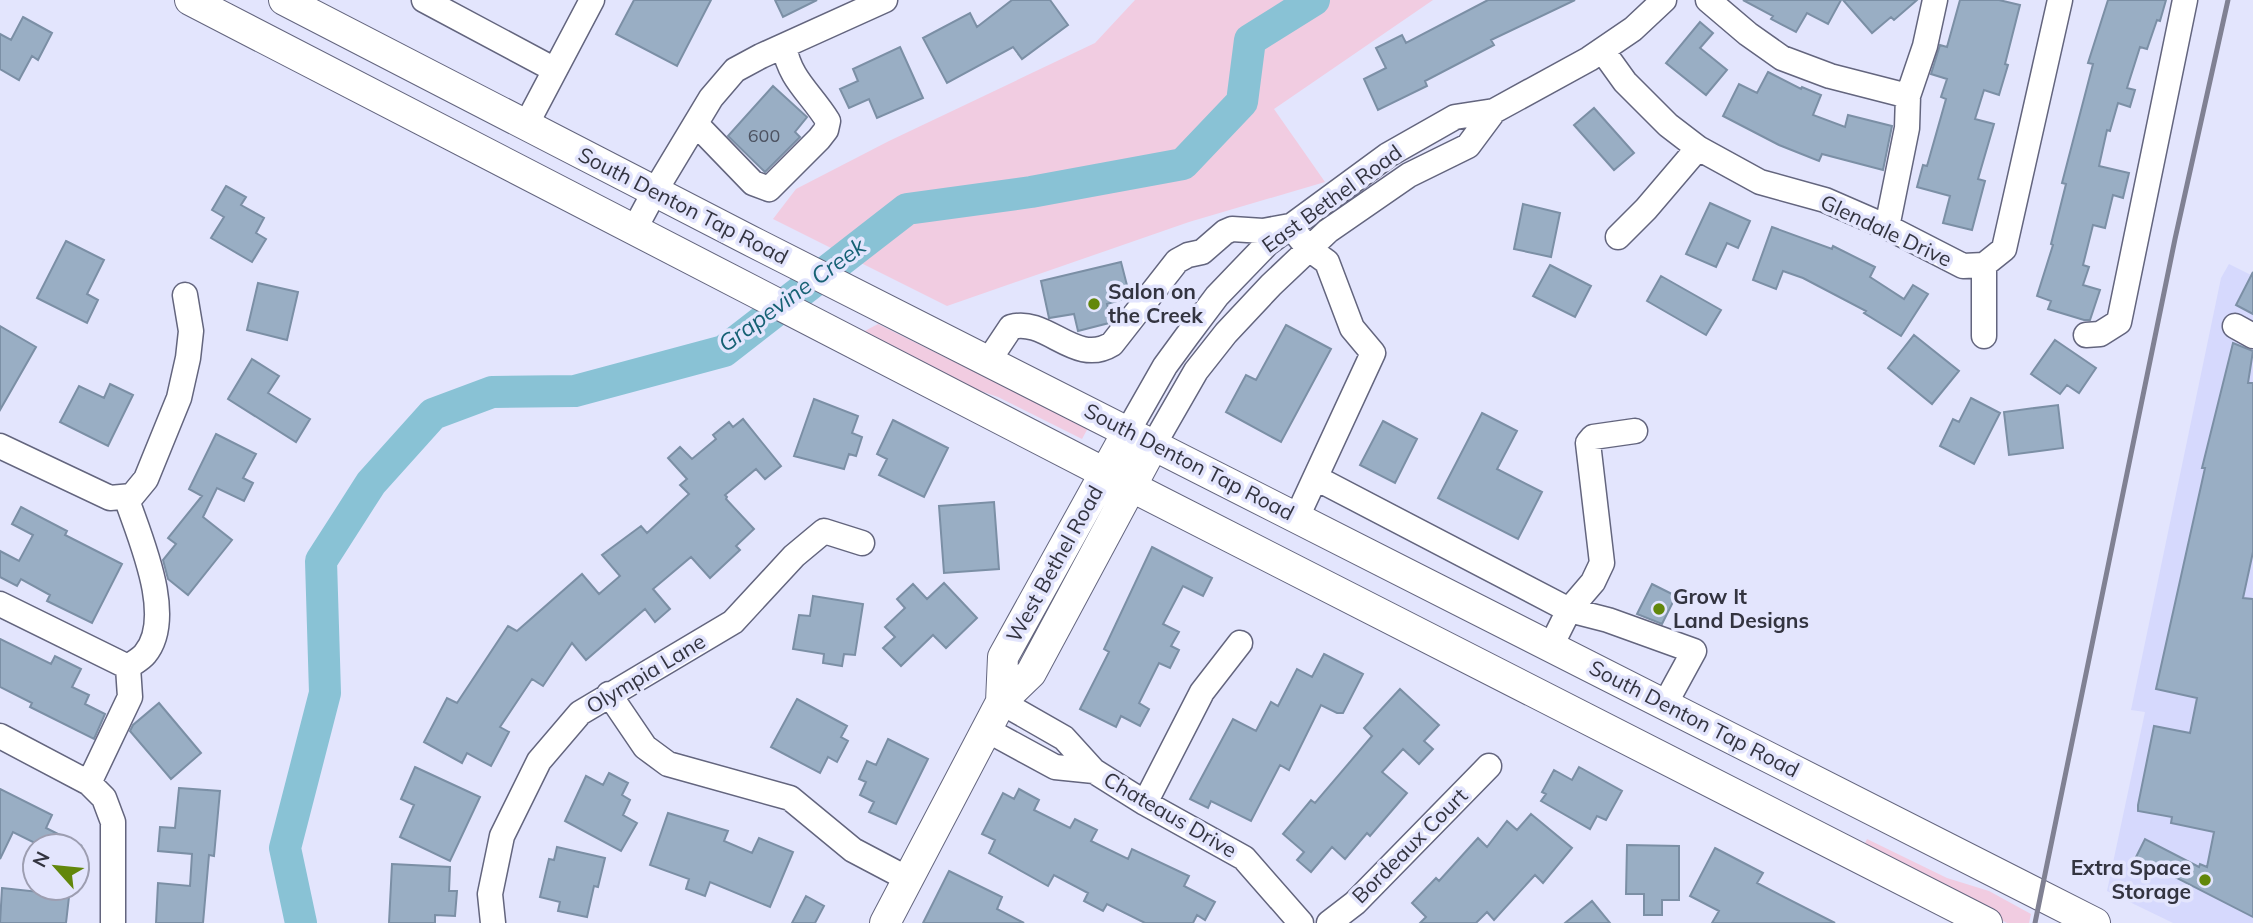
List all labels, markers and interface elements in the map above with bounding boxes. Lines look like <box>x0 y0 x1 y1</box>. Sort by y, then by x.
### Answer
house number: 600 <box>748 124 780 147</box>
street label: East Bethel Road <box>1256 139 1406 258</box>
street label: South Denton Tap Road <box>574 141 793 269</box>
street label: Glendale Drive <box>1817 188 1956 272</box>
water label: Grapevine Creek <box>712 231 872 358</box>
place label: Salon on the Creek <box>1108 278 1203 328</box>
marker: Salon on the Creek <box>1086 296 1102 312</box>
street label: South Denton Tap Road <box>1080 397 1299 525</box>
street label: West Bethel Road <box>1000 480 1108 647</box>
place label: Grow It Land Designs <box>1673 583 1809 633</box>
marker: Grow It Land Designs <box>1651 601 1667 617</box>
street label: Olympia Lane <box>581 627 710 719</box>
street label: South Denton Tap Road <box>1585 654 1804 782</box>
street label: Chateaus Drive <box>1099 766 1242 863</box>
street label: Bordeaux Court <box>1346 782 1472 908</box>
north arrow <box>21 832 91 902</box>
text: N <box>27 847 55 871</box>
place label: Extra Space Storage <box>2071 854 2191 904</box>
marker: Extra Space Storage <box>2197 872 2213 888</box>

